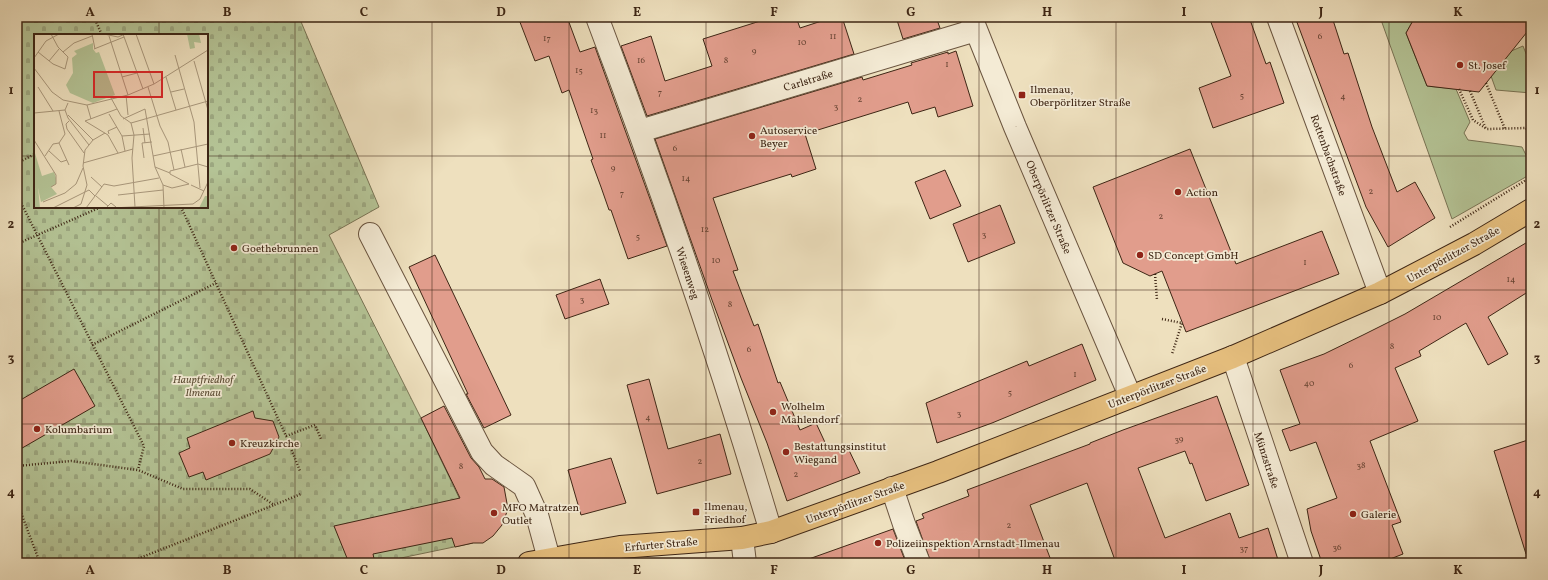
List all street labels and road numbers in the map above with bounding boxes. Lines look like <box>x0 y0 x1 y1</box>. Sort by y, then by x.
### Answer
street label: Carlstraße <box>782 67 835 96</box>
street label: Rottenbachstraße <box>1306 113 1349 198</box>
street label: Oberpörlitzer Straße <box>1021 158 1074 257</box>
street label: Unterpörlitzer Straße <box>1405 224 1503 287</box>
street label: Wiesenweg <box>671 245 702 302</box>
street label: Unterpörlitzer Straße <box>1106 362 1209 413</box>
street label: Münzstraße <box>1249 430 1282 491</box>
street label: Unterpörlitzer Straße <box>804 479 907 528</box>
street label: Erfurter Straße <box>624 535 698 556</box>

